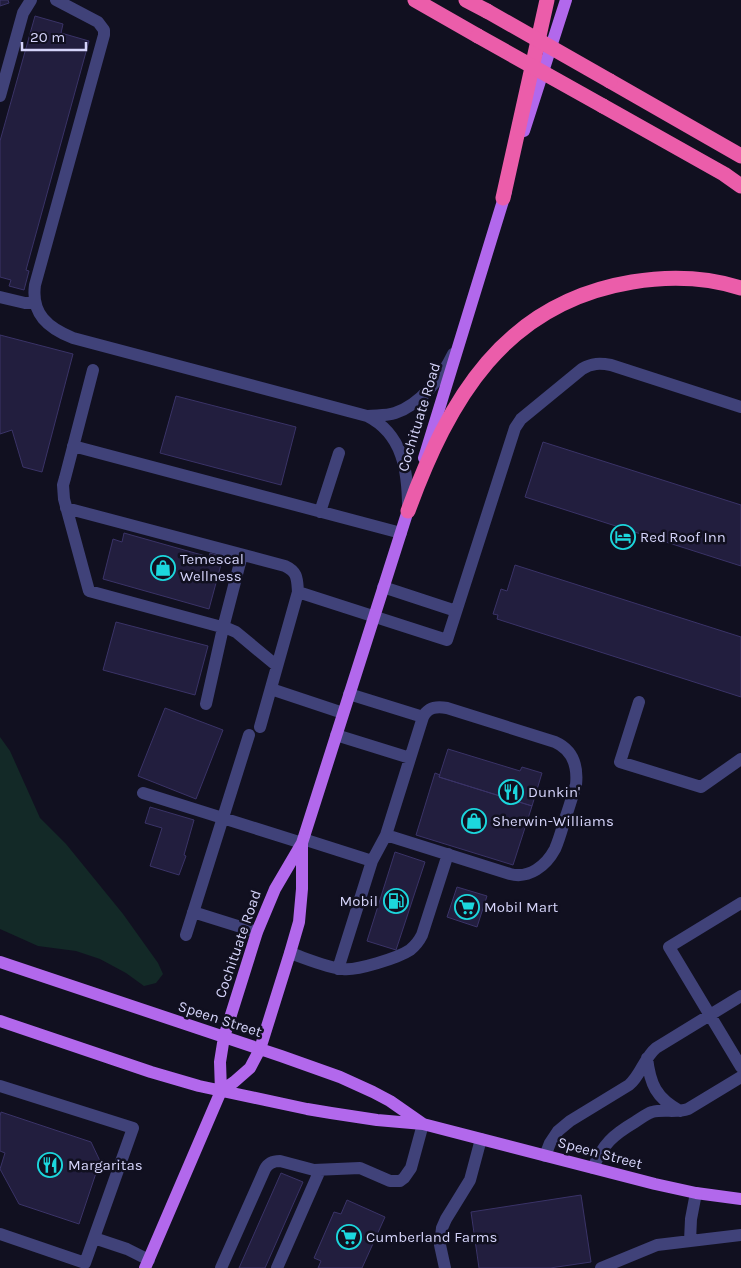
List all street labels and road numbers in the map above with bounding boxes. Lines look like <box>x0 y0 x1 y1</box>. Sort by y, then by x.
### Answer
street label: Cochituate Road <box>394 360 444 474</box>
street label: Cochituate Road <box>211 888 265 1000</box>
street label: Speen Street <box>176 997 265 1041</box>
street label: Speen Street <box>556 1133 645 1173</box>

